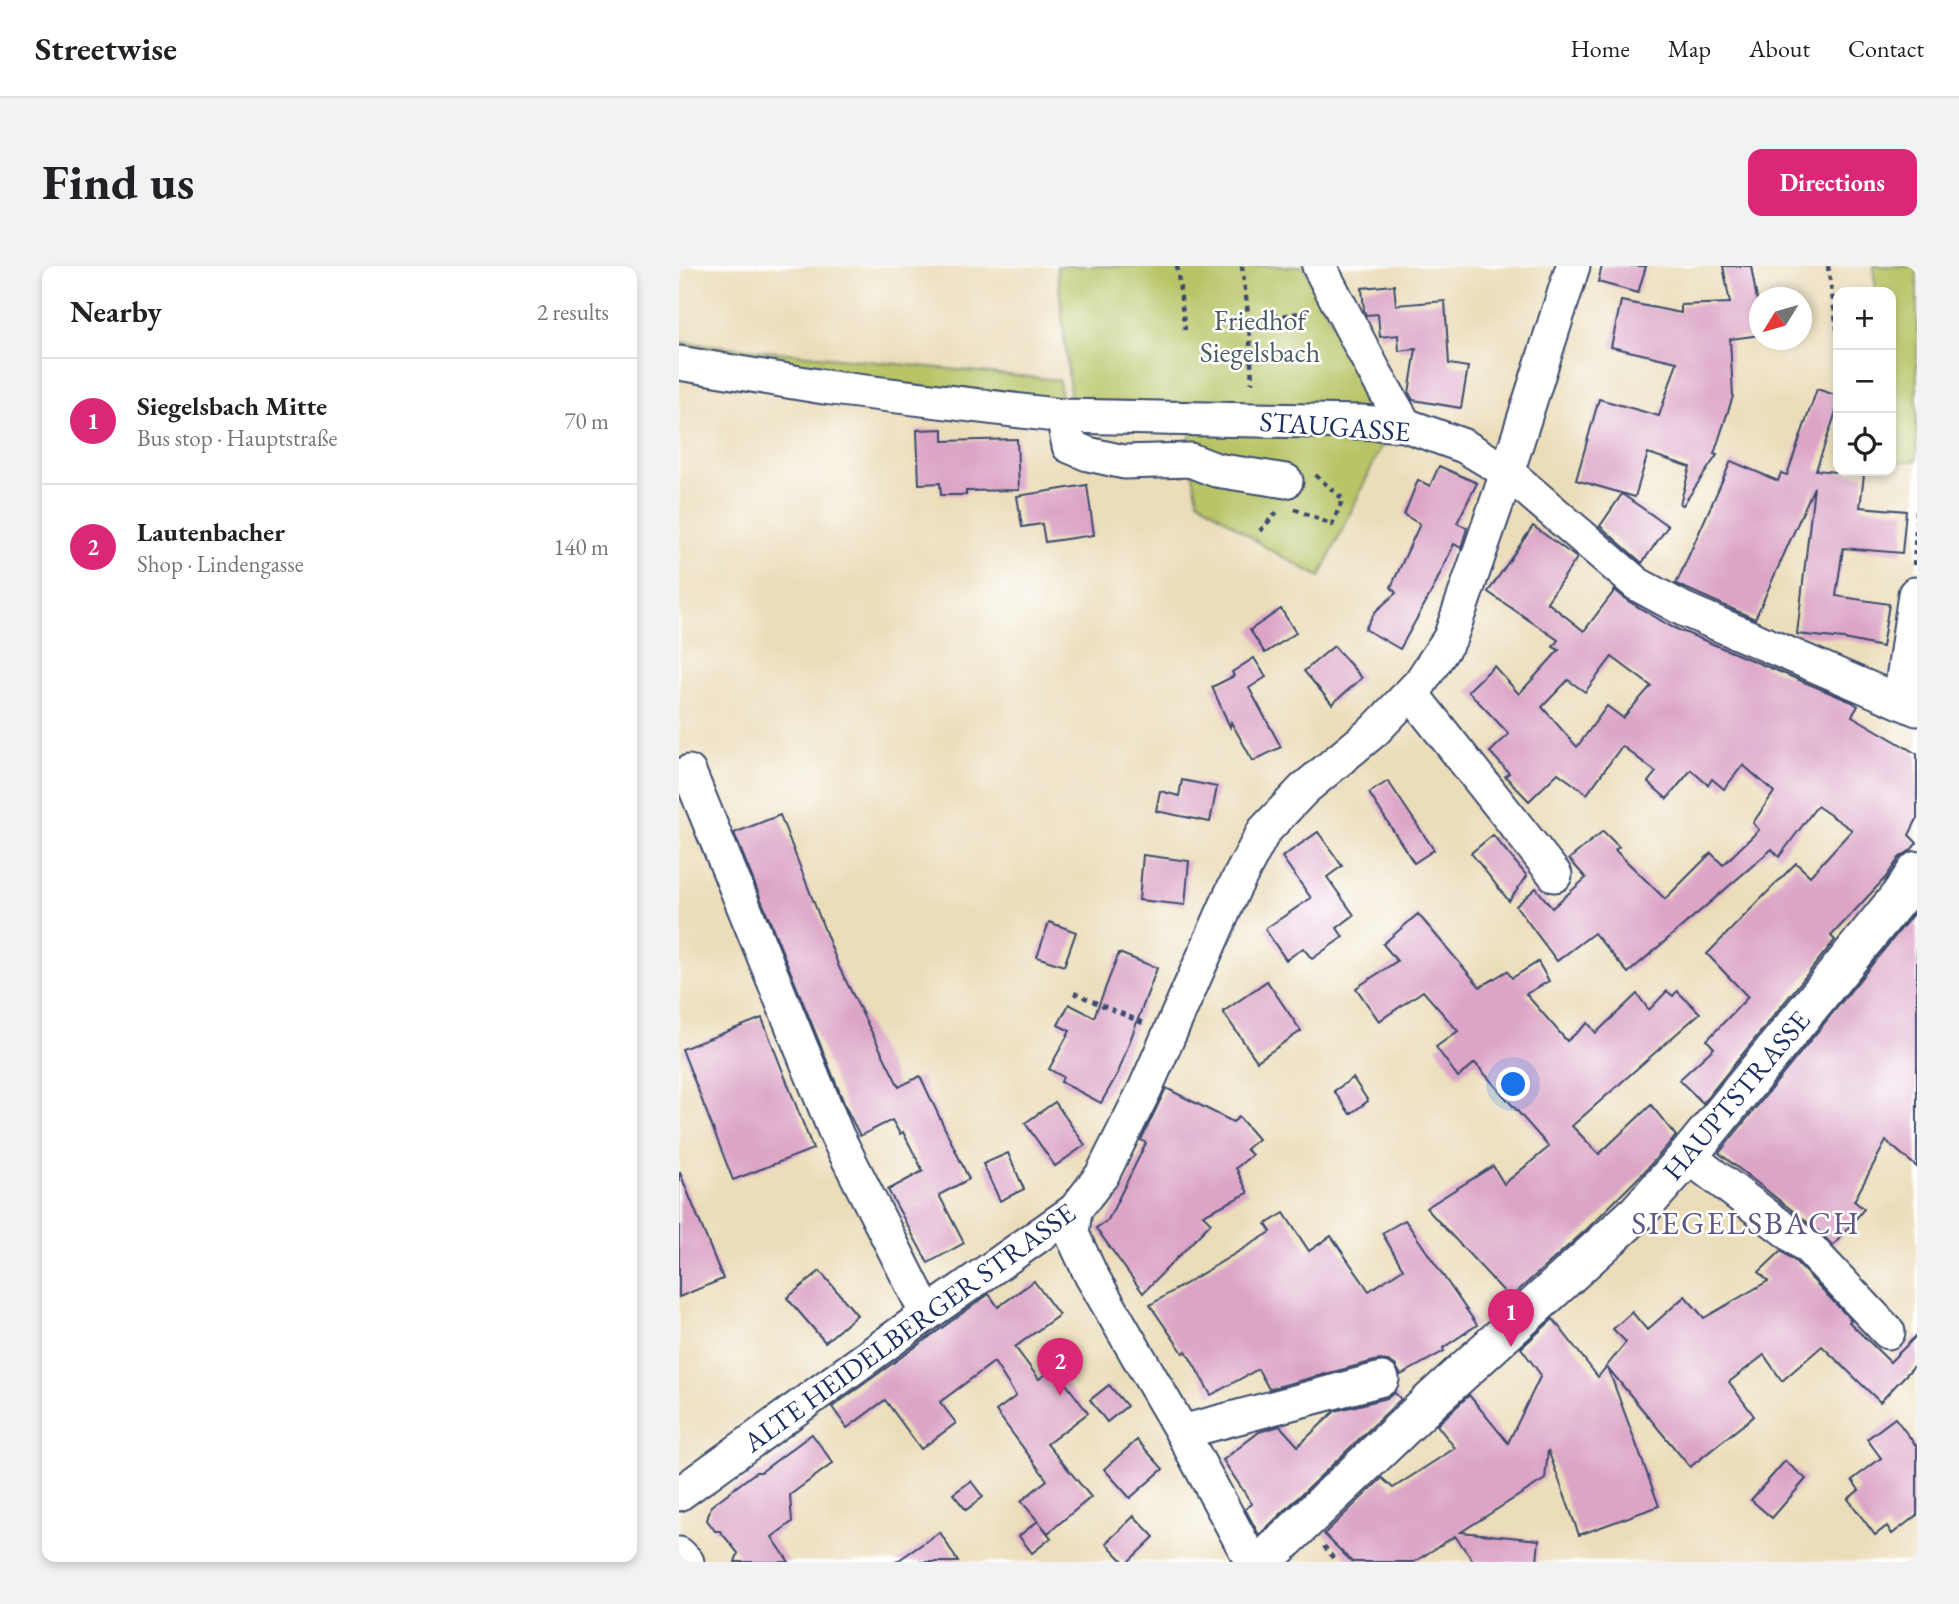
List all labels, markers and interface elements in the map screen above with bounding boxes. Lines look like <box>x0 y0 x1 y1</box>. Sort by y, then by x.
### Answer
text: Streetwise <box>35 27 177 70</box>
text: Home <box>1570 33 1630 64</box>
text: Map <box>1668 33 1711 64</box>
text: About <box>1749 33 1810 64</box>
text: Contact <box>1848 33 1924 64</box>
button: Directions <box>1748 149 1917 216</box>
text: Find us <box>42 150 194 214</box>
north arrow <box>1749 287 1812 350</box>
map controls <box>1833 287 1896 476</box>
button: + <box>1833 287 1896 350</box>
text: Nearby <box>70 292 162 331</box>
text: 2 results <box>537 297 609 327</box>
park label: Friedhof Siegelsbach <box>1200 302 1320 370</box>
button: − <box>1833 350 1896 413</box>
text: Siegelsbach Mitte <box>137 389 327 423</box>
street label: STAUGASSE <box>1258 403 1412 449</box>
text: 1 <box>87 406 99 436</box>
text: 70 m <box>564 406 609 436</box>
button: locate <box>1833 413 1896 476</box>
text: Bus stop · Hauptstraße <box>137 423 338 453</box>
text: Lautenbacher <box>137 515 285 549</box>
text: 2 <box>87 532 99 562</box>
text: 140 m <box>553 532 609 562</box>
text: Shop · Lindengasse <box>137 549 304 579</box>
street label: HAUPTSTRASSE <box>1654 1002 1818 1187</box>
your location <box>1496 1067 1530 1101</box>
street label: ALTE HEIDELBERGER STRASSE <box>735 1194 1082 1460</box>
district label: SIEGELSBACH <box>1631 1202 1861 1244</box>
pin: 1 <box>1488 1289 1534 1347</box>
pin: 2 <box>1037 1338 1083 1396</box>

